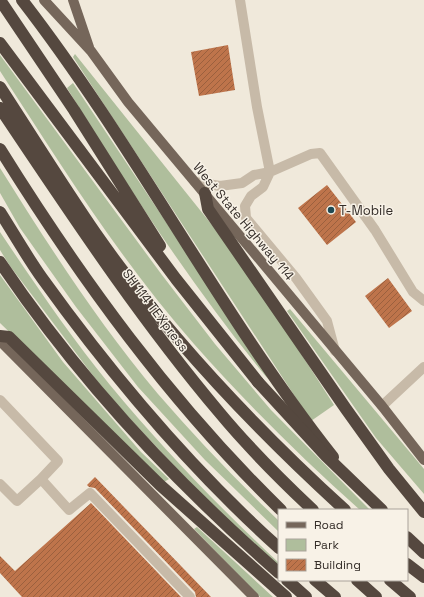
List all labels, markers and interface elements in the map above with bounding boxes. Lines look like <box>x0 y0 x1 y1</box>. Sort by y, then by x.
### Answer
street label: West State Highway 114 <box>189 159 298 284</box>
place label: T-Mobile <box>339 202 393 219</box>
marker: T-Mobile <box>326 205 336 215</box>
street label: SH 114 TEXpress <box>119 265 192 355</box>
legend <box>278 509 408 581</box>
text: Road <box>314 517 343 533</box>
text: Park <box>314 537 339 553</box>
text: Building <box>314 557 361 573</box>

